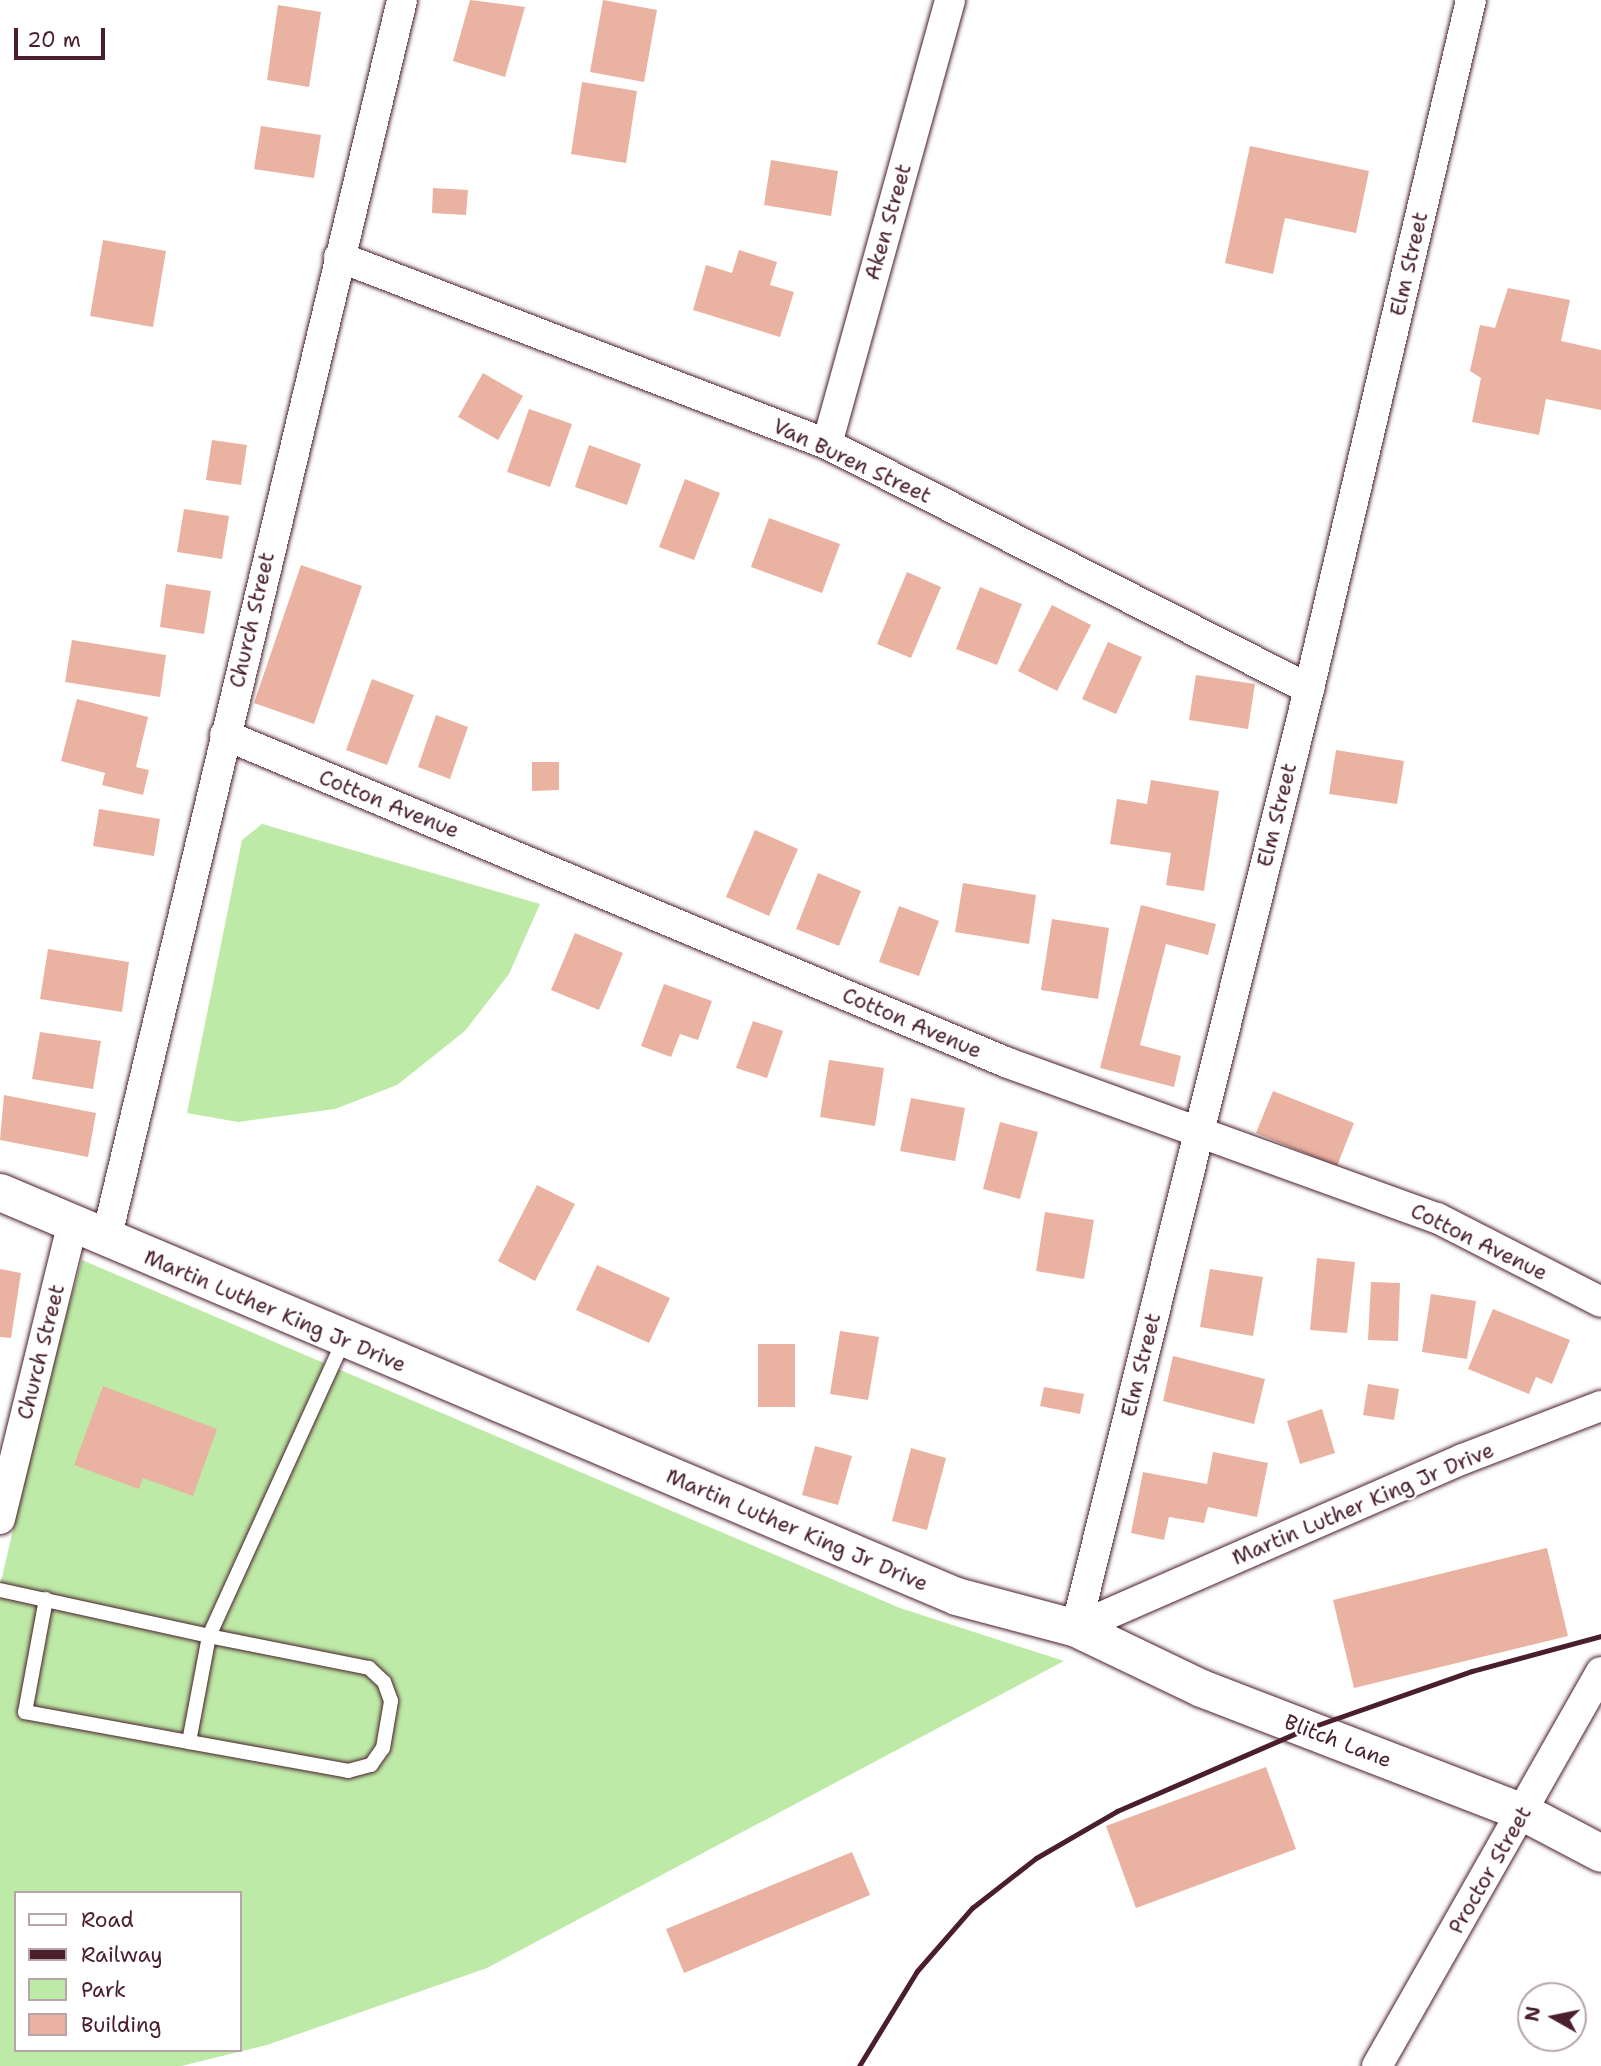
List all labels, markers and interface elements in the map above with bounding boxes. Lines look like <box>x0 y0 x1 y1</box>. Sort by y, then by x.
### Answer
scale bar <box>18 14 108 58</box>
text: 20 m <box>27 26 81 54</box>
street label: Aken Street <box>859 161 917 283</box>
street label: Elm Street <box>1385 209 1433 319</box>
street label: Van Buren Street <box>769 413 935 509</box>
street label: Church Street <box>224 550 280 690</box>
street label: Elm Street <box>1252 760 1302 870</box>
street label: Cotton Avenue <box>315 764 463 844</box>
street label: Cotton Avenue <box>839 982 985 1064</box>
street label: Cotton Avenue <box>1407 1198 1551 1286</box>
street label: Martin Luther King Jr Drive <box>140 1244 410 1378</box>
street label: Church Street <box>12 1282 70 1422</box>
street label: Elm Street <box>1116 1310 1166 1420</box>
street label: Martin Luther King Jr Drive <box>1228 1437 1498 1571</box>
street label: Martin Luther King Jr Drive <box>662 1463 932 1597</box>
street label: Blitch Lane <box>1281 1709 1395 1773</box>
street label: Proctor Street <box>1443 1802 1537 1938</box>
legend <box>14 1891 242 2052</box>
text: Road <box>81 1906 134 1934</box>
text: Railway <box>81 1941 163 1969</box>
text: Park <box>81 1976 126 2004</box>
north arrow <box>1517 1982 1587 2052</box>
text: N <box>1519 2005 1546 2023</box>
text: Building <box>81 2011 161 2039</box>

